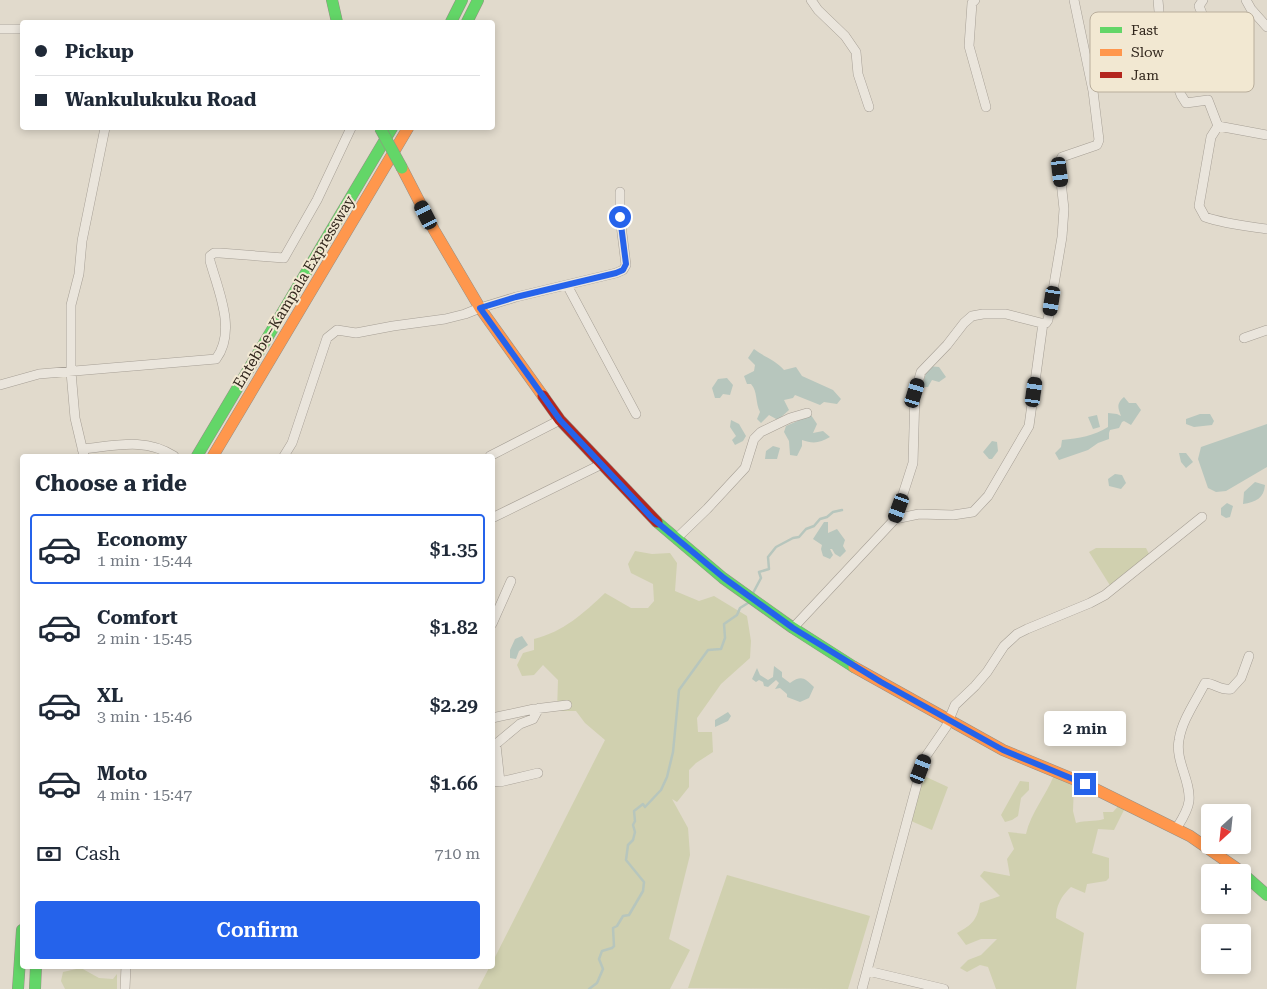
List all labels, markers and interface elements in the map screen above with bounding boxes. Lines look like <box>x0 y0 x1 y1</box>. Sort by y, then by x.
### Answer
legend <box>1090 12 1254 92</box>
text: Fast <box>1131 22 1158 38</box>
text: Pickup <box>65 40 134 63</box>
text: Slow <box>1131 44 1164 60</box>
text: Jam <box>1131 67 1159 83</box>
text: Wankulukuku Road <box>65 88 256 111</box>
car <box>1050 156 1069 188</box>
street label: Entebbe–Kampala Expressway <box>229 192 359 392</box>
car <box>412 198 439 232</box>
route start <box>609 206 631 228</box>
car <box>1042 285 1061 317</box>
car <box>903 376 926 410</box>
car <box>1024 376 1043 408</box>
text: Choose a ride <box>35 471 187 496</box>
car <box>886 491 911 525</box>
icon: car <box>37 527 82 572</box>
text: Economy <box>97 528 187 551</box>
text: $1.35 <box>430 538 478 561</box>
text: 1 min · 15:44 <box>97 551 192 570</box>
icon: car <box>37 605 82 650</box>
text: Comfort <box>97 606 178 629</box>
text: $1.82 <box>430 616 478 639</box>
text: 2 min · 15:45 <box>97 629 192 648</box>
icon: car <box>37 683 82 728</box>
text: XL <box>97 684 123 707</box>
text: $2.29 <box>430 694 478 717</box>
text: 3 min · 15:46 <box>97 707 192 726</box>
callout: 2 min <box>1044 712 1126 746</box>
text: 2 min <box>1063 719 1107 738</box>
car <box>908 752 933 786</box>
icon: car <box>37 761 82 806</box>
text: Moto <box>97 762 147 785</box>
text: $1.66 <box>430 772 478 795</box>
route end <box>1074 773 1096 795</box>
text: 4 min · 15:47 <box>97 785 192 804</box>
north arrow <box>1201 804 1251 854</box>
map controls <box>1201 804 1251 974</box>
icon: cash <box>35 840 63 868</box>
text: Cash <box>75 842 120 865</box>
text: 710 m <box>434 844 480 863</box>
button: + <box>1201 864 1251 914</box>
button: Confirm <box>35 901 480 959</box>
button: − <box>1201 924 1251 974</box>

